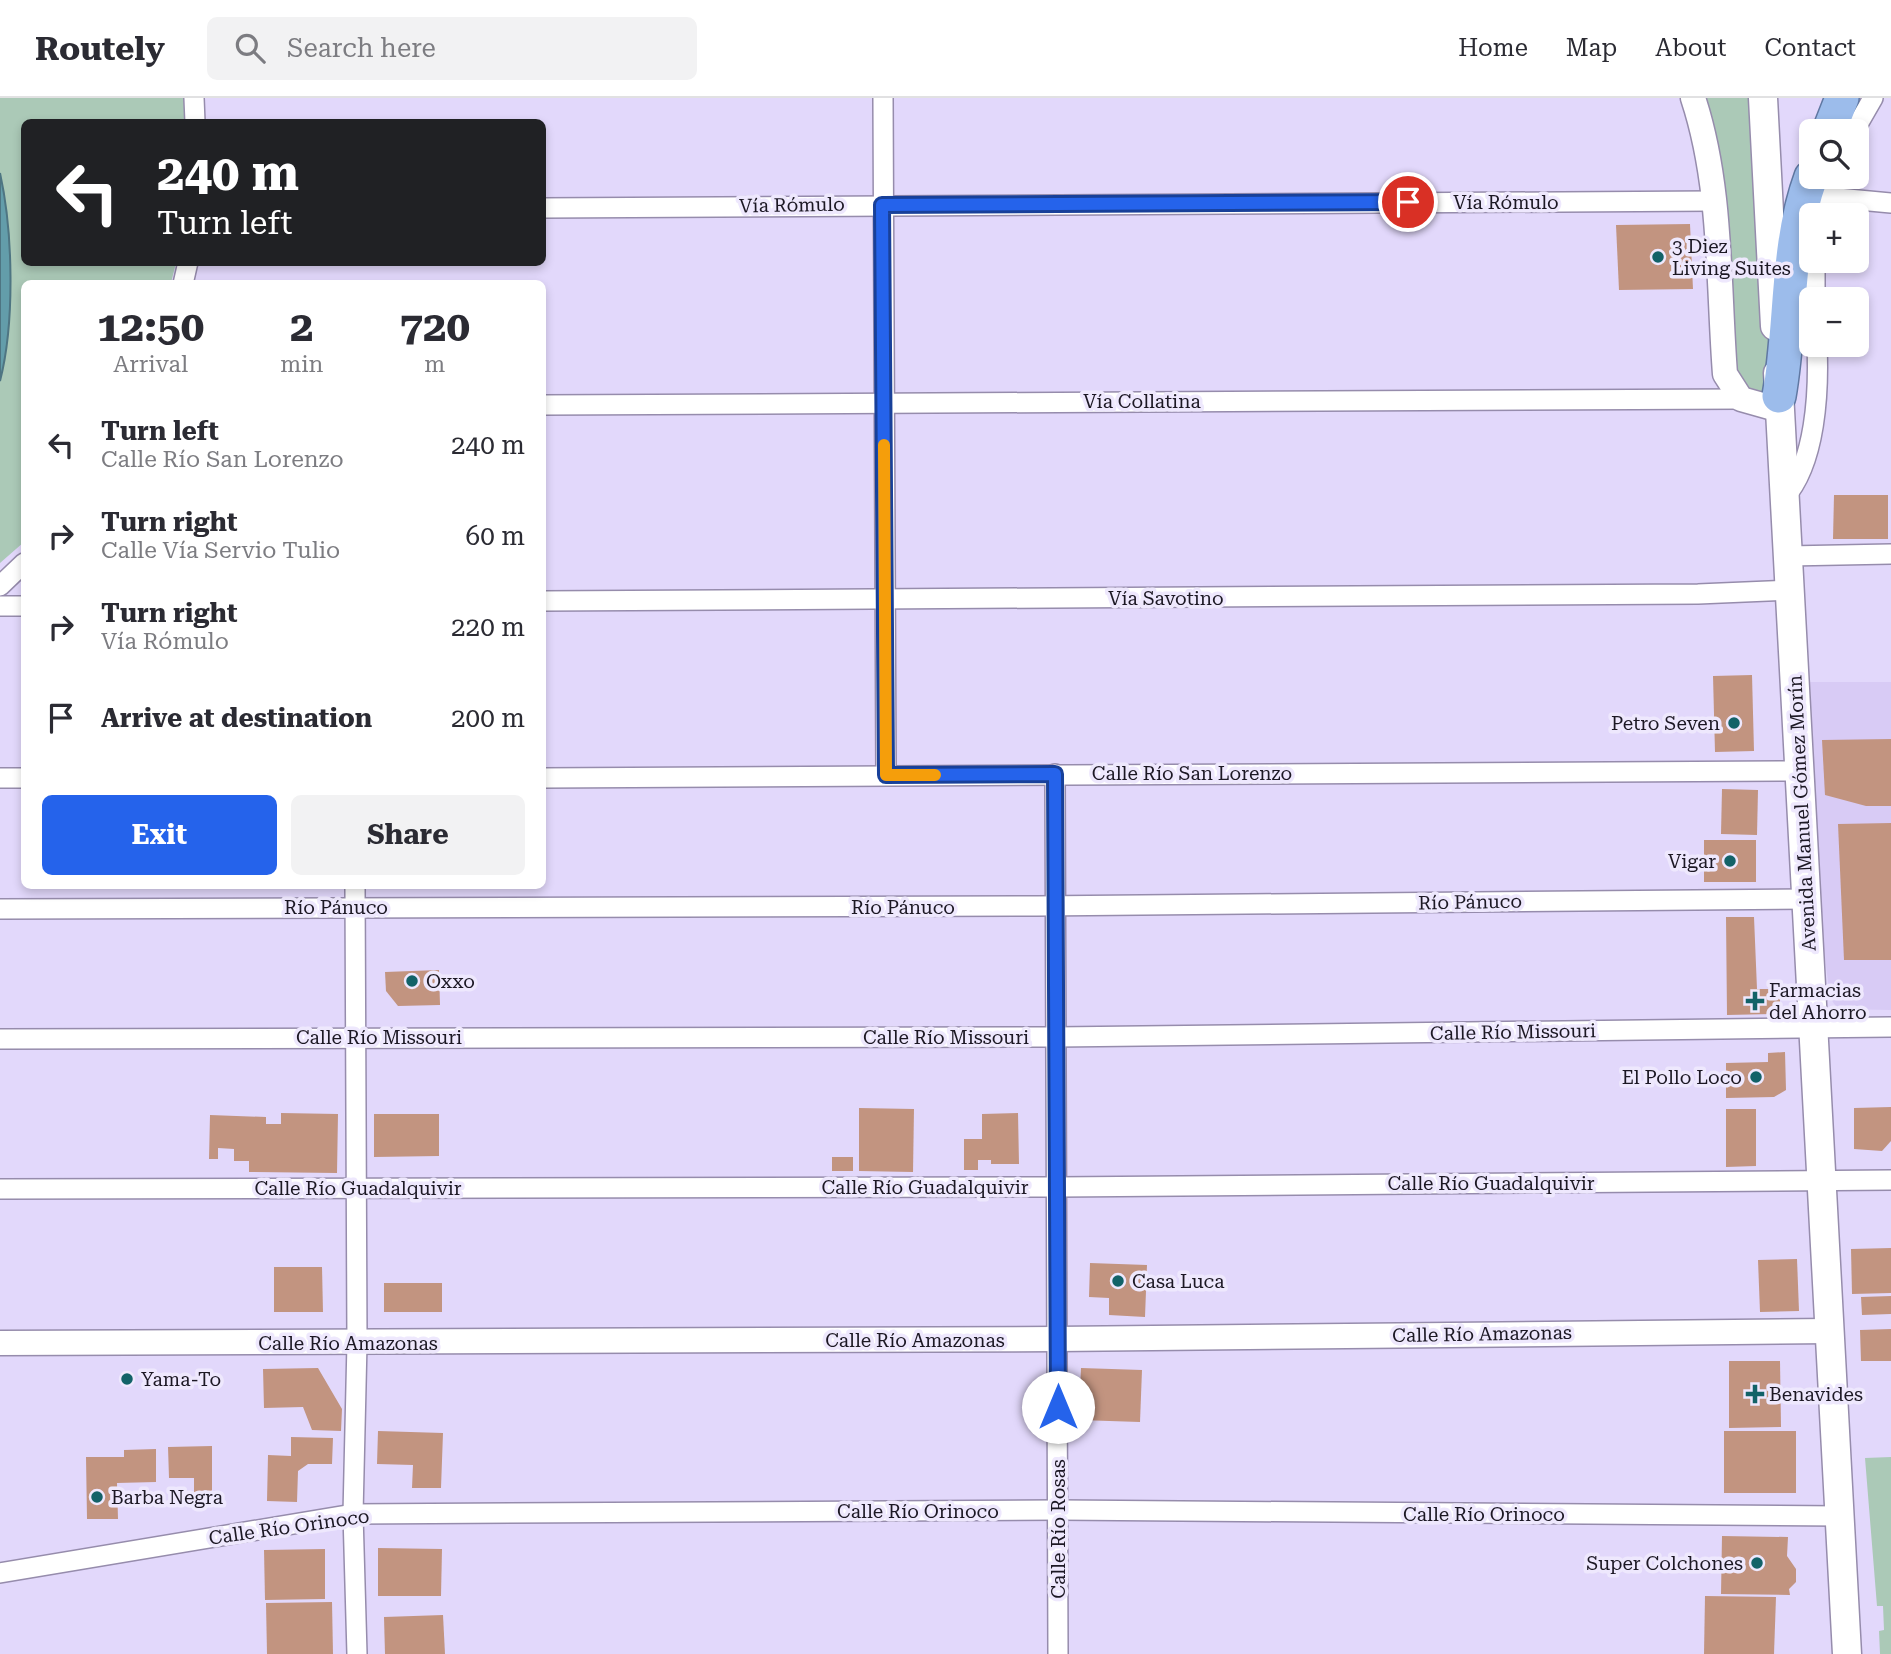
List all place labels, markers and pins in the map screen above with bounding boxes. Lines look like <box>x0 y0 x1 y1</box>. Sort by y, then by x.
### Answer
pin <box>1378 172 1438 232</box>
place label: 3 Diez Living Suites <box>1672 235 1791 280</box>
marker: 3 Diez Living Suites <box>1650 249 1666 265</box>
place label: Petro Seven <box>1611 712 1720 735</box>
marker: Petro Seven <box>1726 715 1742 731</box>
place label: Vigar <box>1668 850 1716 873</box>
marker: Vigar <box>1722 853 1738 869</box>
place label: Oxxo <box>426 970 475 993</box>
marker: Oxxo <box>404 973 420 989</box>
place label: Farmacias del Ahorro <box>1769 979 1867 1024</box>
marker: Farmacias del Ahorro <box>1747 993 1763 1009</box>
place label: El Pollo Loco <box>1622 1066 1742 1089</box>
marker: El Pollo Loco <box>1748 1069 1764 1085</box>
place label: Casa Luca <box>1132 1270 1225 1293</box>
marker: Casa Luca <box>1110 1273 1126 1289</box>
place label: Yama-To <box>141 1368 221 1391</box>
marker: Yama-To <box>119 1371 135 1387</box>
place label: Benavides <box>1769 1383 1863 1406</box>
marker: Benavides <box>1747 1386 1763 1402</box>
place label: Barba Negra <box>111 1486 224 1509</box>
marker: Barba Negra <box>89 1489 105 1505</box>
place label: Super Colchones <box>1586 1552 1743 1575</box>
marker: Super Colchones <box>1749 1555 1765 1571</box>

